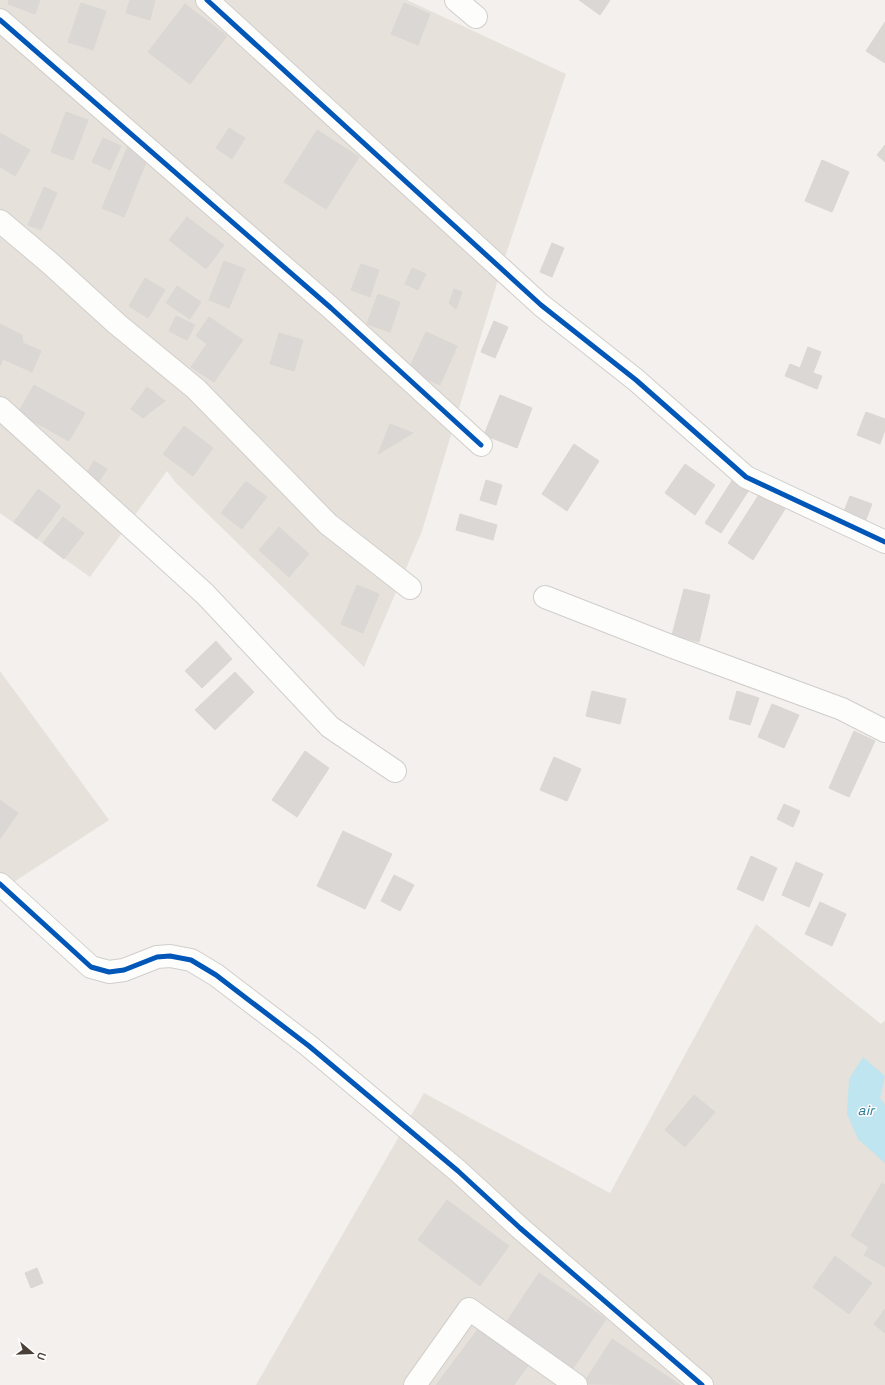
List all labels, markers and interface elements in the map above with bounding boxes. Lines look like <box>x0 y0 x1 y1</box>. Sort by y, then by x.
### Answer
water label: air <box>858 1101 876 1119</box>
north arrow <box>12 1333 52 1373</box>
text: U <box>34 1350 49 1362</box>

